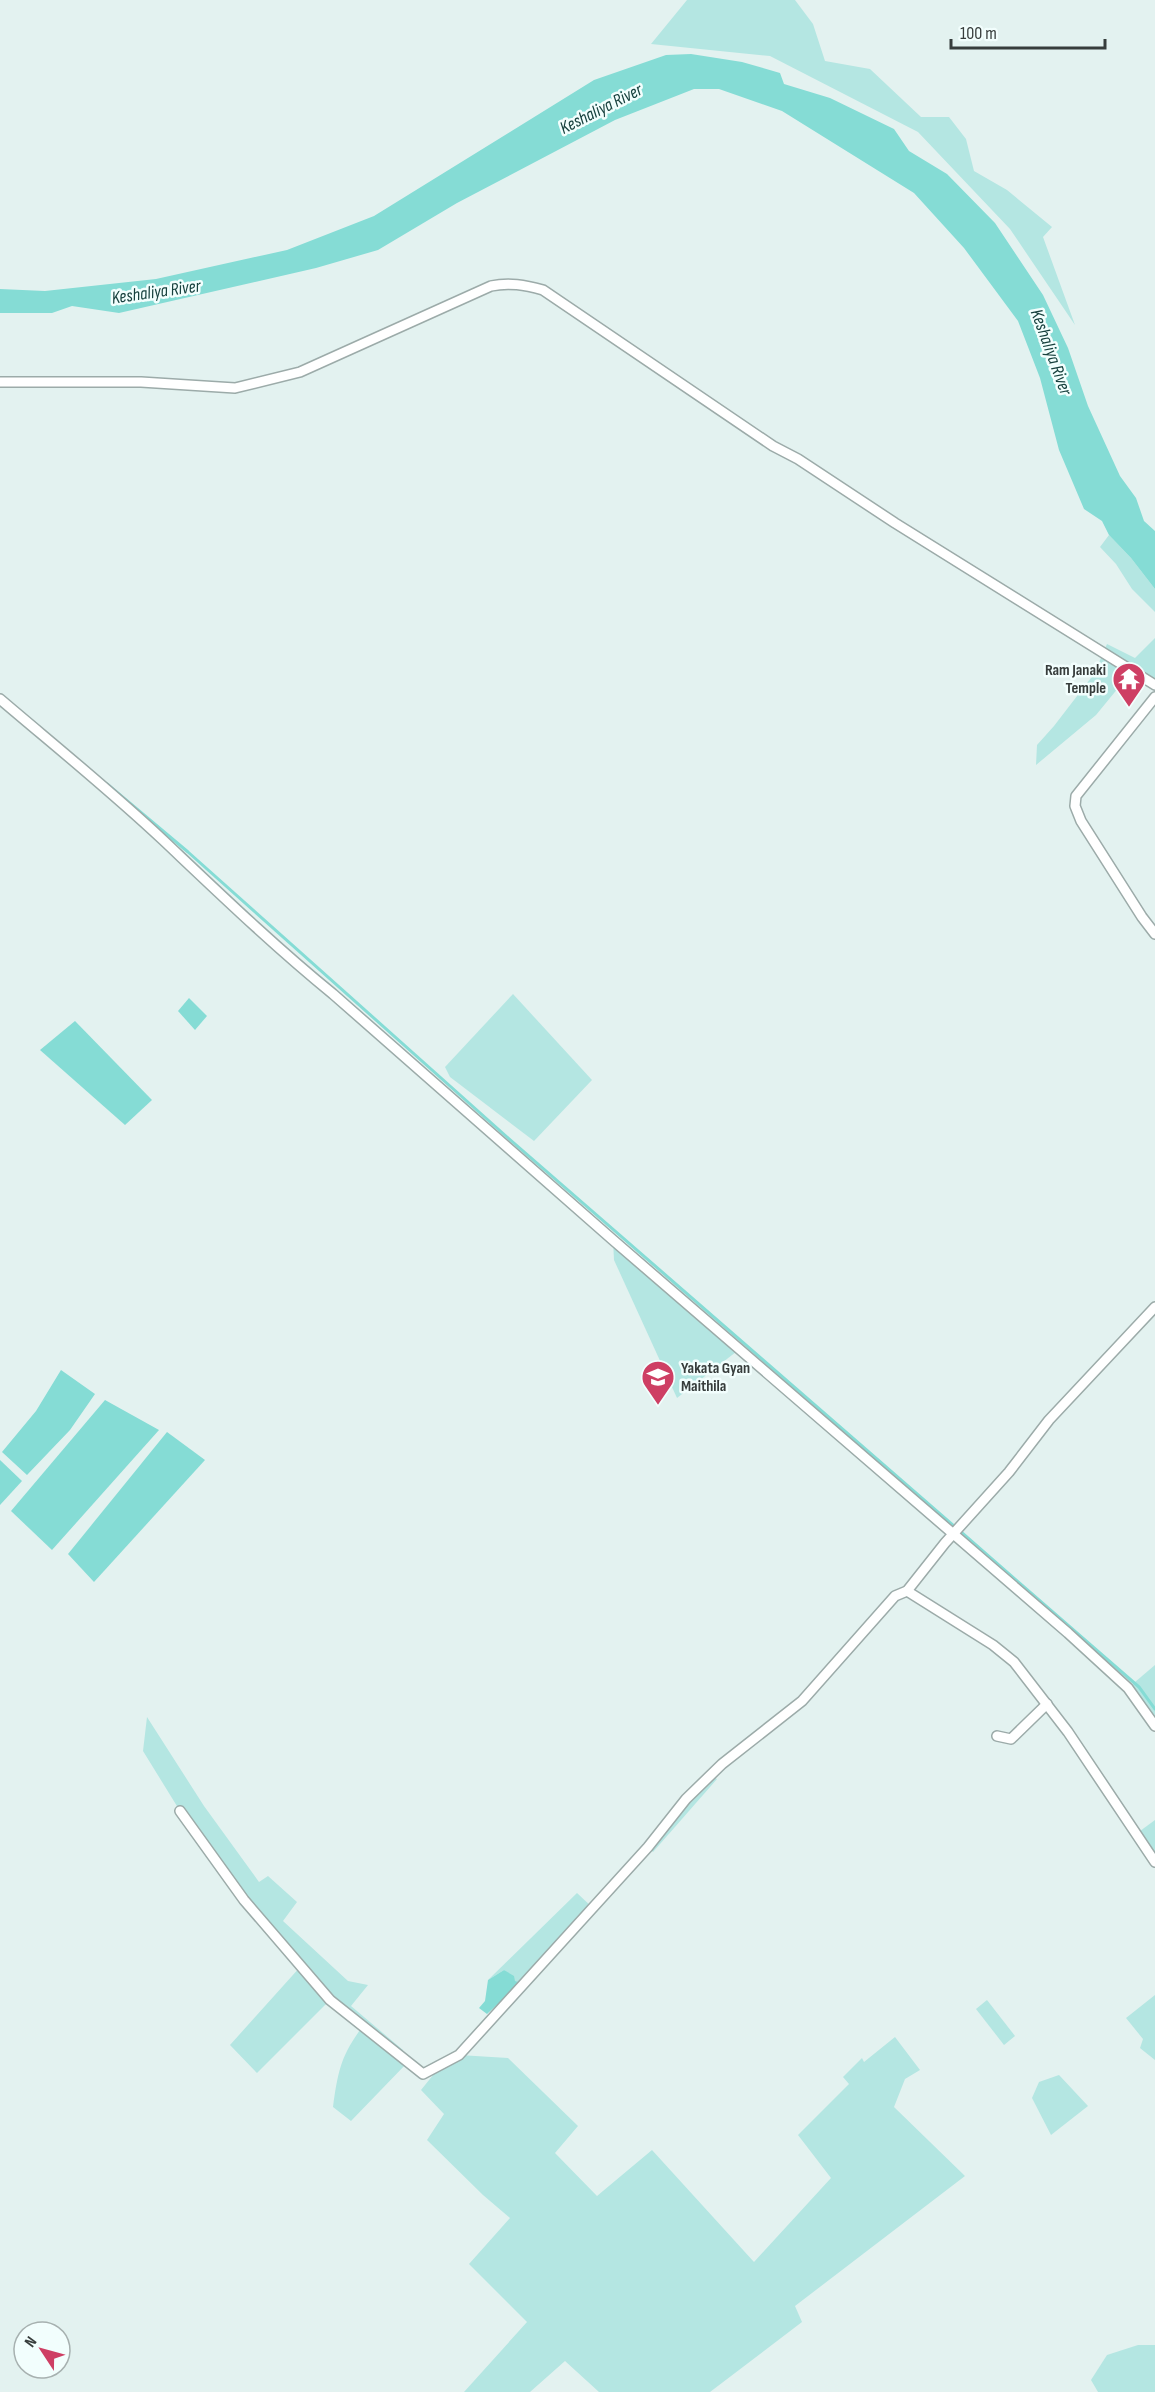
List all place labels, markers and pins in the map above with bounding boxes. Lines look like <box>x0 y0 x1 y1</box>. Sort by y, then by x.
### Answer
place label: Ram Janaki Temple <box>1045 661 1106 698</box>
temple icon: Ram Janaki Temple <box>1111 661 1147 708</box>
school or university icon: Yakata Gyan Maithila <box>640 1359 676 1406</box>
place label: Yakata Gyan Maithila <box>681 1359 750 1396</box>

